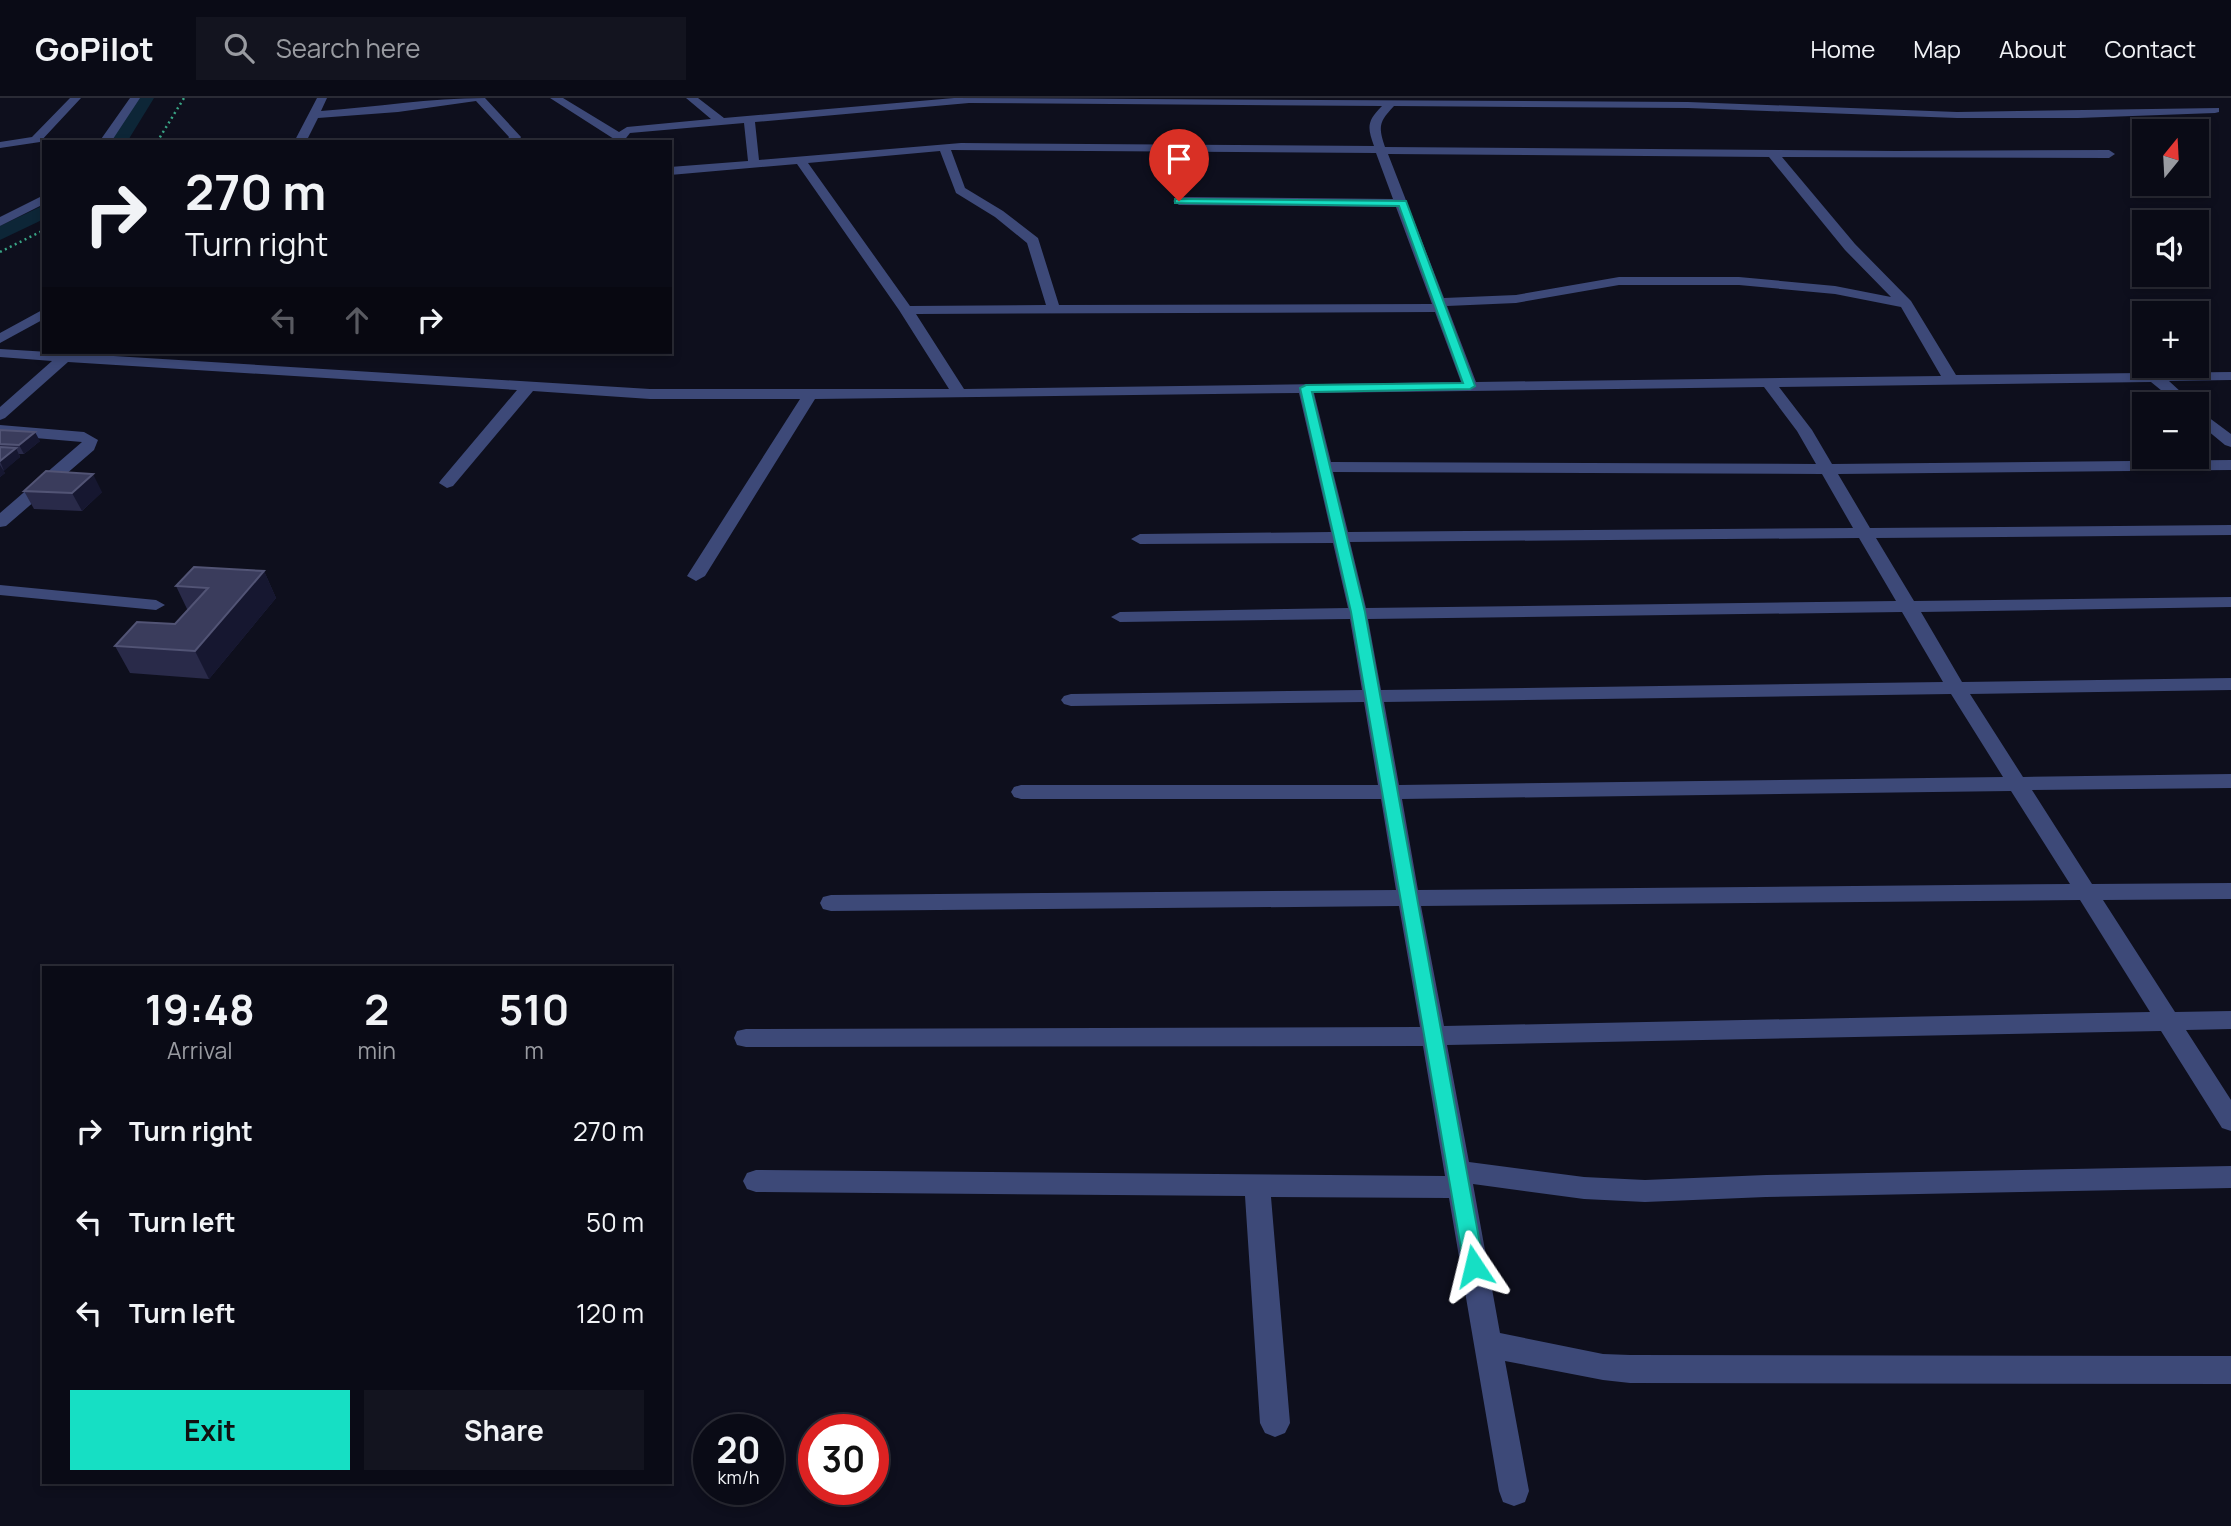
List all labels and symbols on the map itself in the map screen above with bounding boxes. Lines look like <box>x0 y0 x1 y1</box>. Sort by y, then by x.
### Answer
north arrow <box>2132 119 2208 196</box>
pin <box>1149 129 1209 201</box>
position arrow <box>1437 1229 1511 1303</box>
speed limit sign: 30 <box>798 1414 889 1505</box>

